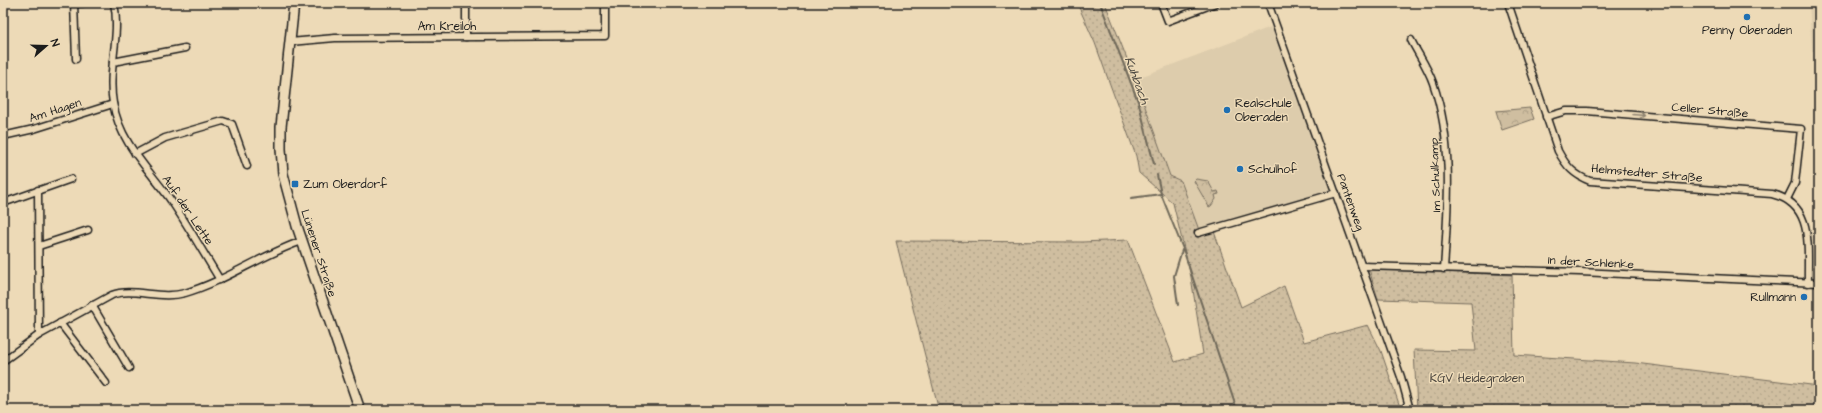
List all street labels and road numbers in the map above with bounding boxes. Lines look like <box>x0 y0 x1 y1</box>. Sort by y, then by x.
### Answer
street label: Am Kreiloh <box>418 18 476 35</box>
street label: Am Hagen <box>27 94 84 128</box>
street label: Celler Straße <box>1671 99 1750 122</box>
street label: Im Schulkamp <box>1426 137 1445 213</box>
street label: Helmstedter Straße <box>1591 160 1704 187</box>
street label: Pantenweg <box>1331 171 1369 233</box>
street label: Auf der Lette <box>158 172 218 249</box>
street label: Lünener Straße <box>296 207 341 300</box>
street label: In der Schlenke <box>1547 252 1635 273</box>

